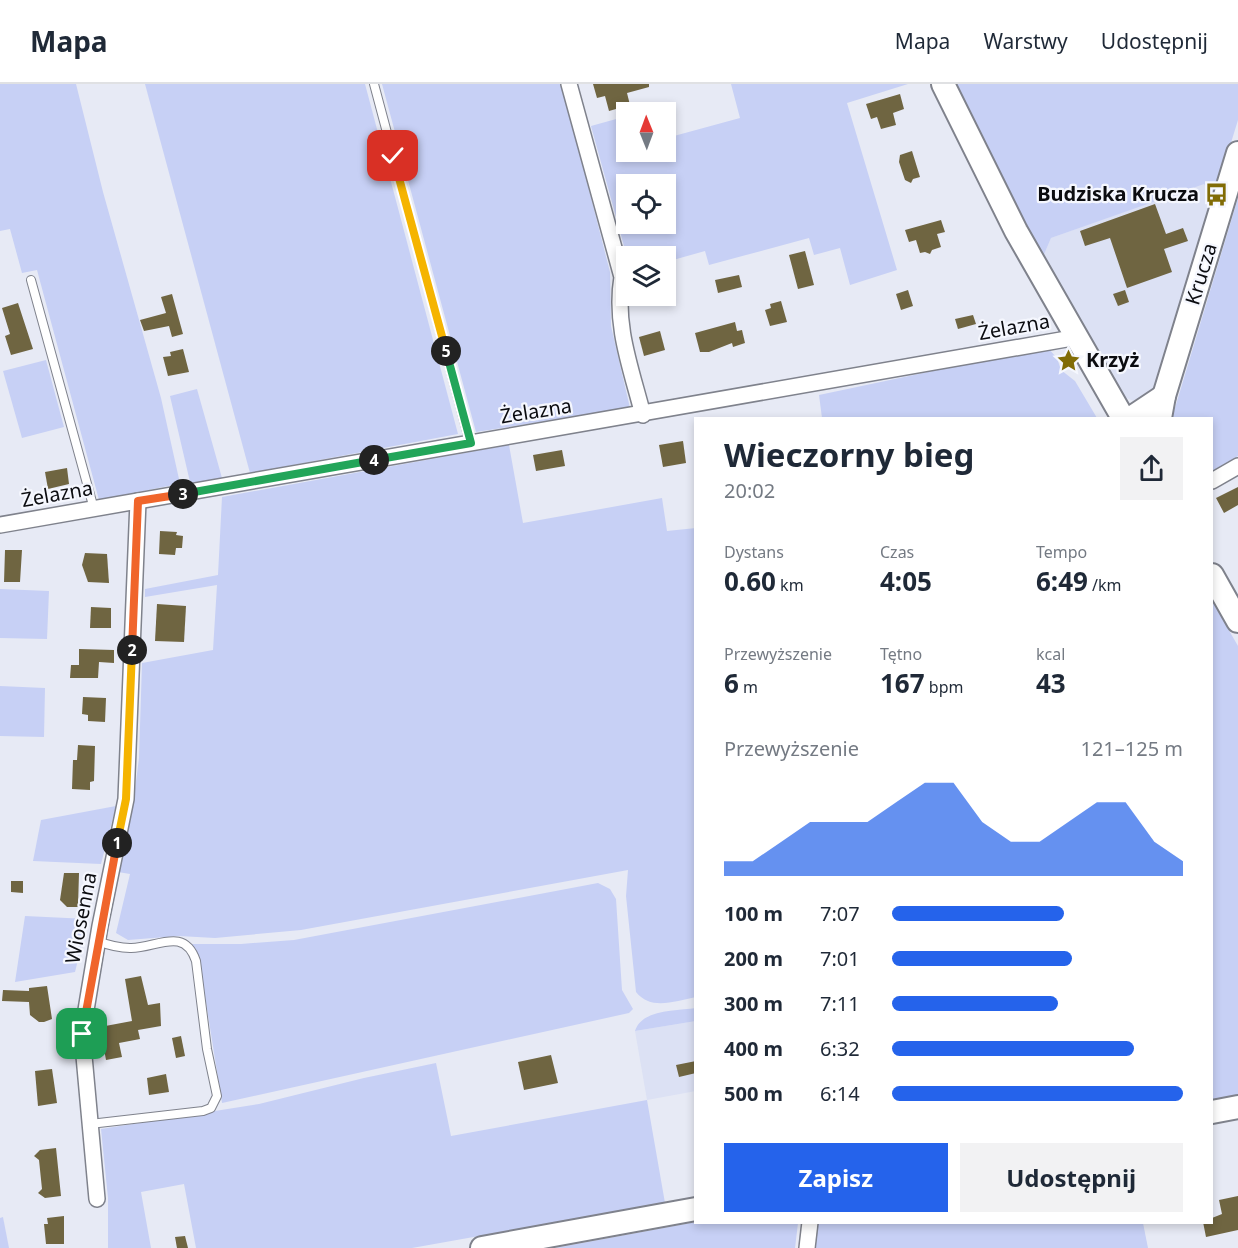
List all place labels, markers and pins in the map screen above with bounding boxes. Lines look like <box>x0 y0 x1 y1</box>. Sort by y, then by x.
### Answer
pin <box>367 130 418 181</box>
place label: Budziska Krucza <box>1037 180 1199 207</box>
bus stop icon: Budziska Krucza <box>1204 181 1230 207</box>
pin: 5 <box>431 336 461 366</box>
place label: Krzyż <box>1086 346 1140 373</box>
place icon: Krzyż <box>1055 347 1081 373</box>
pin: 4 <box>359 445 389 475</box>
pin: 3 <box>168 479 198 509</box>
pin: 2 <box>117 635 147 665</box>
pin: 1 <box>102 828 132 858</box>
pin <box>56 1008 107 1059</box>

